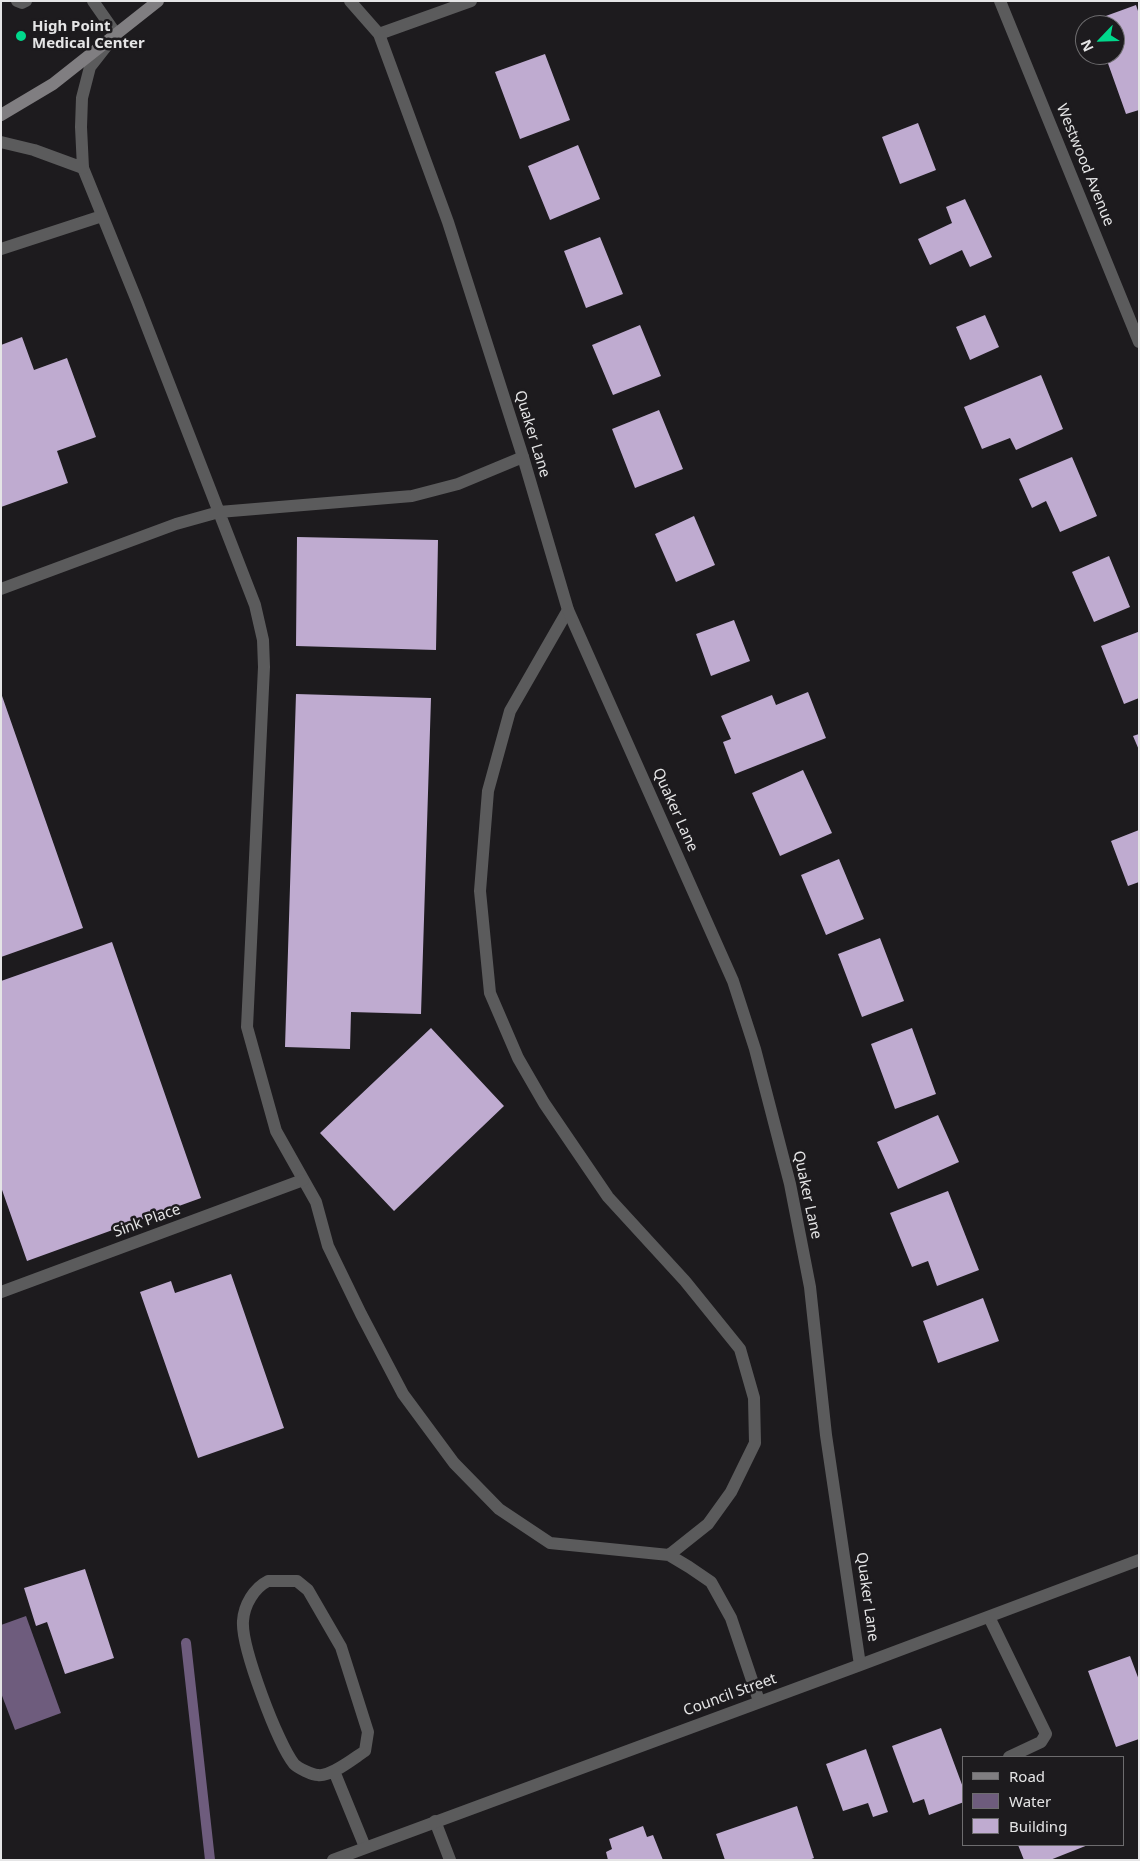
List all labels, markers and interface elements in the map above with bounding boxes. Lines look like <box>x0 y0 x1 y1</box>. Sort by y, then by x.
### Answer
north arrow <box>1075 15 1125 65</box>
place label: High Point Medical Center <box>32 18 145 53</box>
marker: High Point Medical Center <box>14 29 28 43</box>
text: N <box>1076 37 1098 55</box>
street label: Westwood Avenue <box>1052 101 1118 229</box>
street label: Quaker Lane <box>510 388 554 480</box>
street label: Quaker Lane <box>648 765 702 855</box>
street label: Quaker Lane <box>789 1149 825 1241</box>
street label: Sink Place <box>111 1201 183 1241</box>
street label: Quaker Lane <box>852 1551 882 1643</box>
street label: Council Street <box>681 1670 779 1720</box>
legend <box>962 1756 1125 1846</box>
text: Road <box>1009 1766 1045 1786</box>
text: Water <box>1009 1791 1051 1811</box>
text: Building <box>1009 1816 1067 1836</box>

